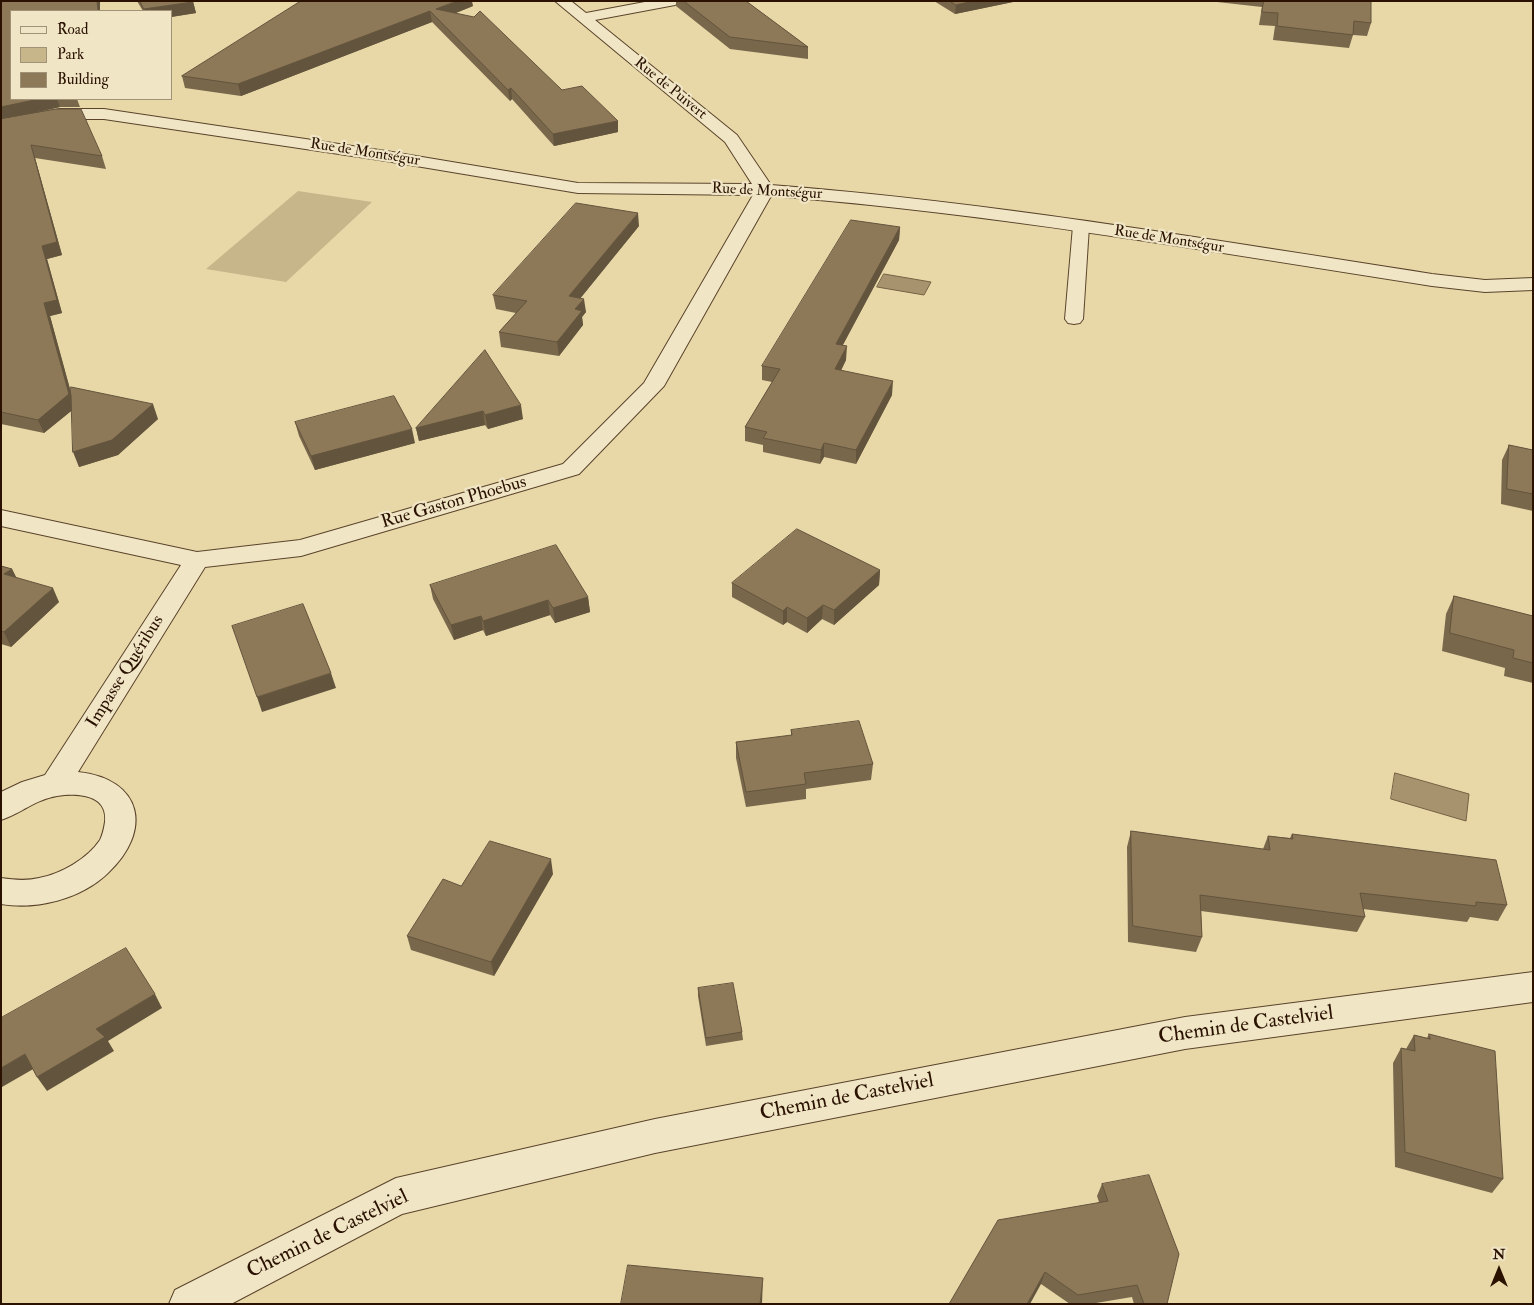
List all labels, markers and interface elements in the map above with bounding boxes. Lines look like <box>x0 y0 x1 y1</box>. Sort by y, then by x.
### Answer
legend <box>10 10 172 100</box>
text: Road <box>57 20 88 39</box>
text: Park <box>57 45 84 64</box>
street label: Rue de Puivert <box>630 54 710 124</box>
text: Building <box>57 70 109 89</box>
street label: Rue de Montségur <box>309 135 421 171</box>
street label: Rue de Montségur <box>711 180 823 204</box>
street label: Rue de Montségur <box>1113 222 1225 258</box>
street label: Rue Gaston Phoebus <box>379 472 529 534</box>
street label: Impasse Quéribus <box>83 612 169 732</box>
street label: Chemin de Castelviel <box>1157 1001 1335 1051</box>
street label: Chemin de Castelviel <box>758 1069 936 1127</box>
street label: Chemin de Castelviel <box>243 1185 413 1285</box>
north arrow <box>1474 1245 1524 1295</box>
text: N <box>1493 1246 1505 1263</box>

